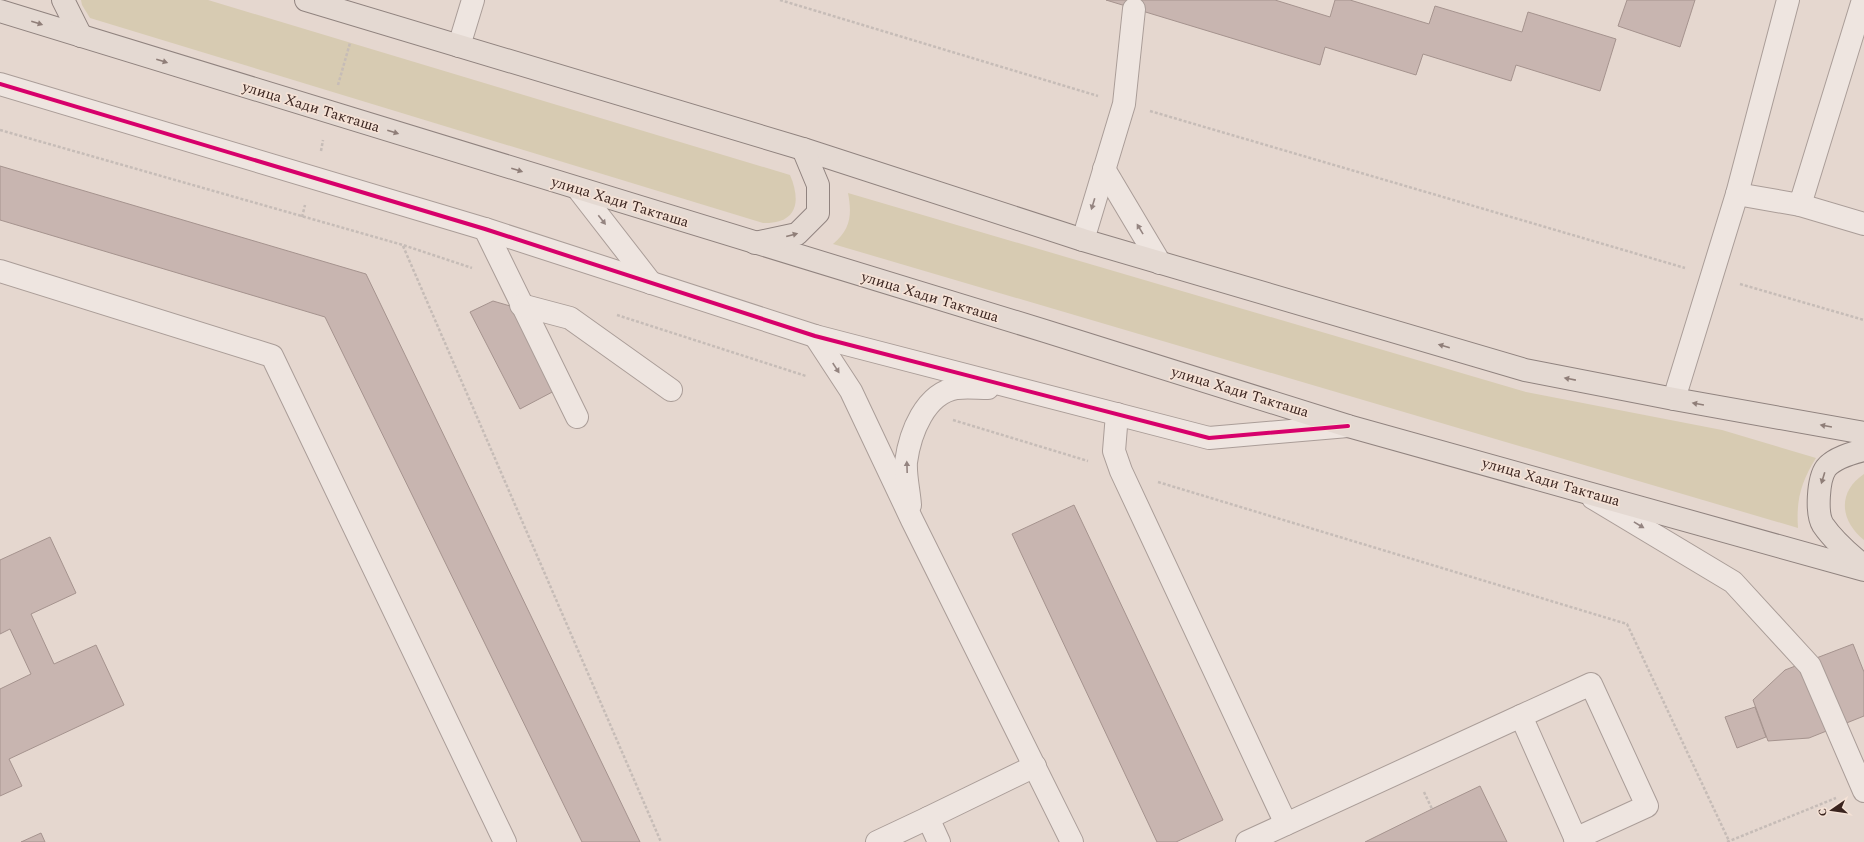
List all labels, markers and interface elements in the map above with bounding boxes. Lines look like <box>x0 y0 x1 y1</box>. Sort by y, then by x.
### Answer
one-way arrow <box>32 20 44 26</box>
one-way arrow <box>156 58 168 64</box>
street label: улица Хади Такташа <box>238 75 383 139</box>
one-way arrow <box>387 129 399 135</box>
one-way arrow <box>511 167 523 173</box>
street label: улица Хади Такташа <box>547 170 692 234</box>
one-way arrow <box>1090 199 1096 211</box>
one-way arrow <box>598 214 606 225</box>
one-way arrow <box>1136 224 1144 234</box>
one-way arrow <box>785 231 798 237</box>
street label: улица Хади Такташа <box>857 265 1002 329</box>
one-way arrow <box>1438 343 1450 349</box>
street label: улица Хади Такташа <box>1167 360 1312 424</box>
one-way arrow <box>832 363 840 373</box>
one-way arrow <box>1564 376 1576 382</box>
one-way arrow <box>1691 400 1704 406</box>
one-way arrow <box>1819 423 1832 429</box>
street label: улица Хади Такташа <box>1478 451 1623 513</box>
one-way arrow <box>904 460 910 473</box>
one-way arrow <box>1820 472 1826 484</box>
one-way arrow <box>1633 522 1645 529</box>
north arrow <box>1812 790 1852 830</box>
text: С <box>1814 806 1832 818</box>

